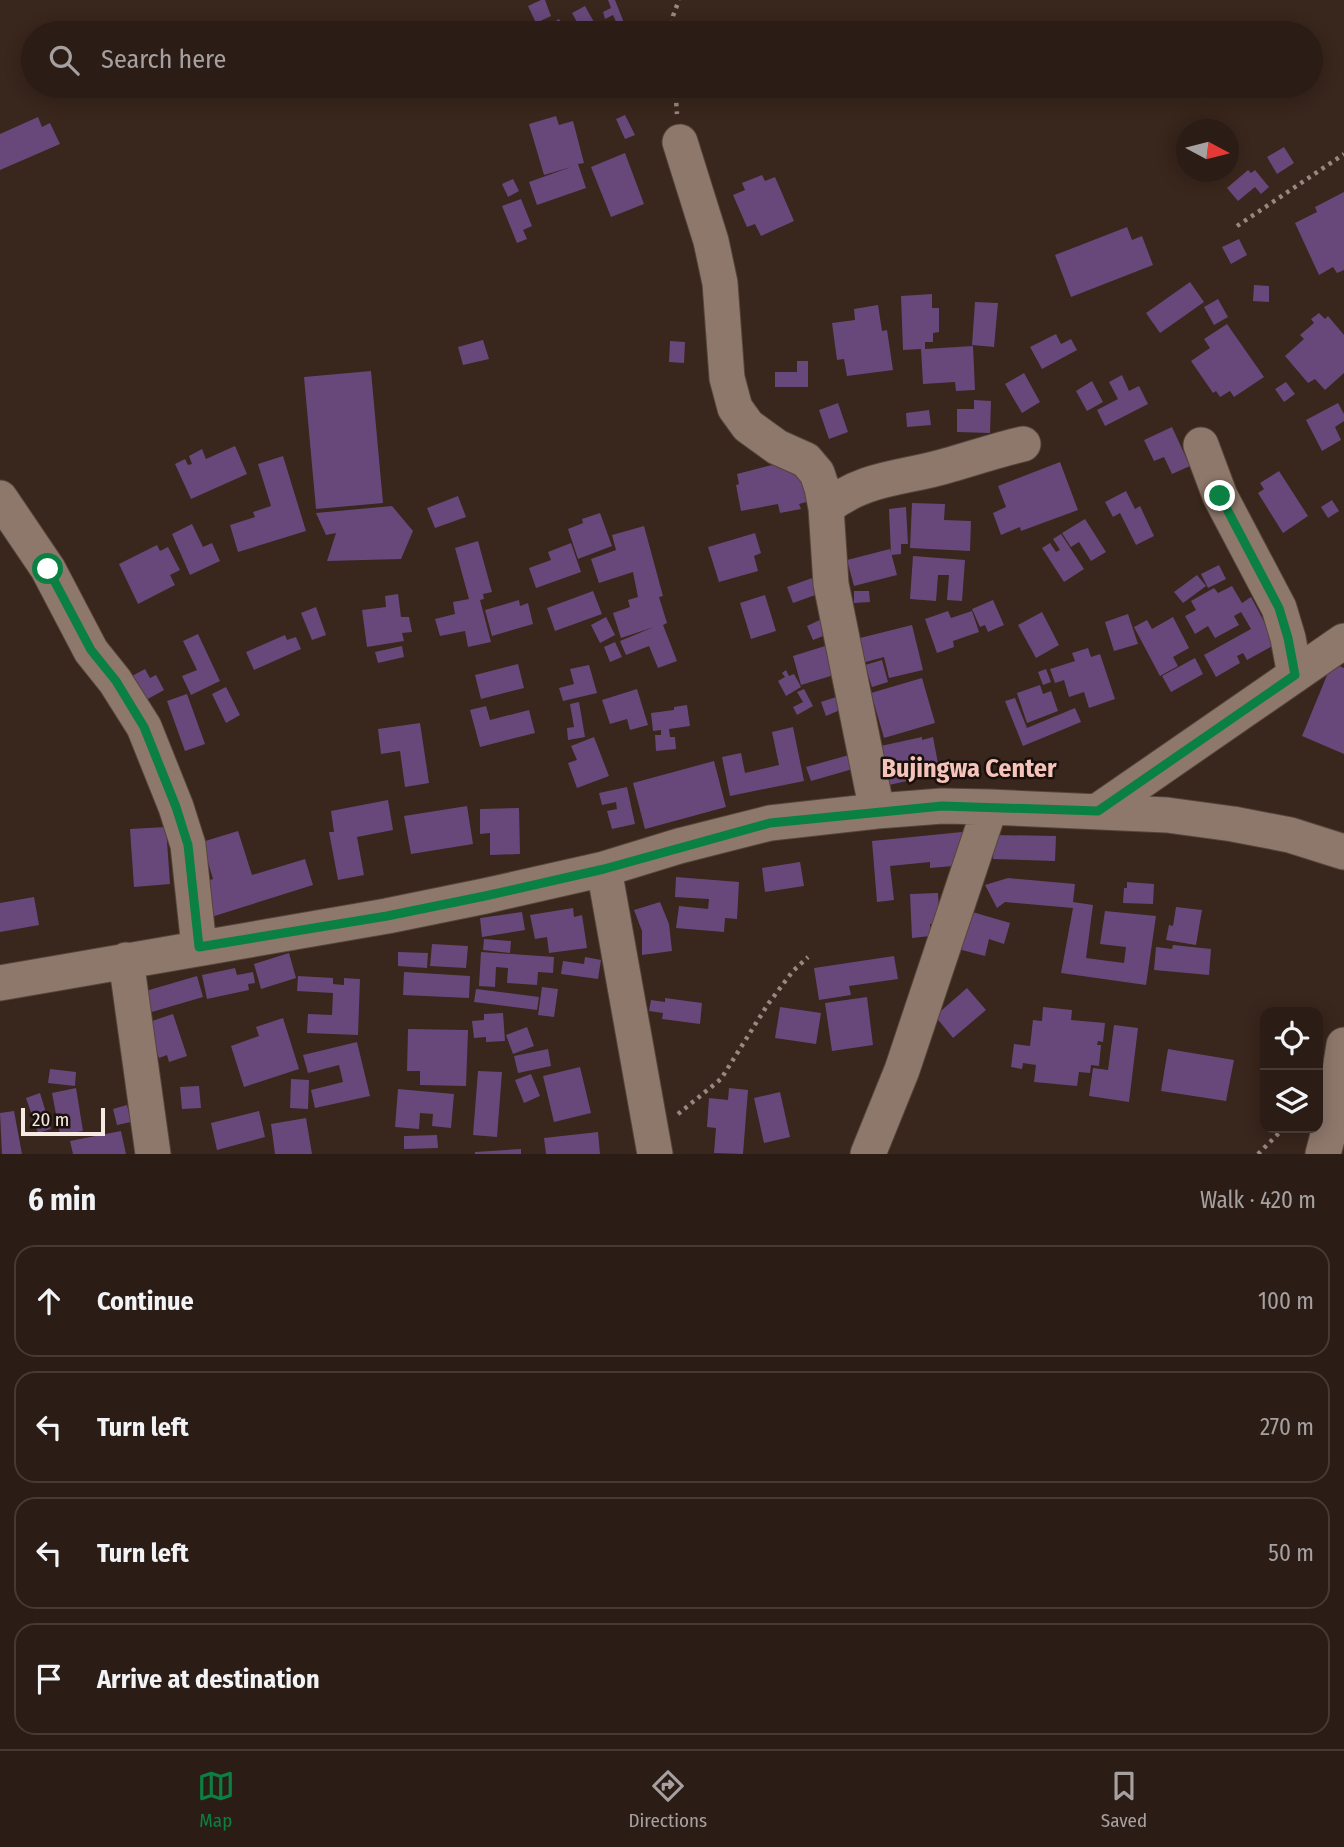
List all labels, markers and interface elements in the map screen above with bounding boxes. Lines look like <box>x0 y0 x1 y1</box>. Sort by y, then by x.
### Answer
search box <box>21 21 1323 98</box>
icon: search <box>45 41 83 79</box>
text: Search here <box>101 44 226 75</box>
north arrow <box>1176 119 1239 182</box>
route end <box>1204 480 1235 511</box>
route start <box>32 553 63 584</box>
district label: Bujingwa Center <box>881 753 1057 784</box>
map controls <box>1260 1007 1323 1133</box>
button: locate <box>1260 1007 1323 1070</box>
button: layers <box>1260 1070 1323 1133</box>
scale bar <box>21 1105 105 1137</box>
text: 20 m <box>32 1108 69 1131</box>
text: 6 min <box>28 1182 96 1218</box>
text: Walk · 420 m <box>1200 1186 1316 1214</box>
icon: ahead <box>30 1282 68 1320</box>
text: Continue <box>97 1286 194 1317</box>
text: 100 m <box>1258 1287 1314 1315</box>
icon: left <box>30 1408 68 1446</box>
text: Turn left <box>97 1412 189 1443</box>
text: 270 m <box>1260 1413 1314 1441</box>
icon: left <box>30 1534 68 1572</box>
text: Turn left <box>97 1538 189 1569</box>
text: 50 m <box>1268 1539 1314 1567</box>
icon: arrive <box>30 1660 68 1698</box>
text: Arrive at destination <box>97 1664 320 1695</box>
tab: Map <box>197 1767 235 1832</box>
tab: Directions <box>629 1767 707 1832</box>
tab: Saved <box>1101 1767 1147 1832</box>

